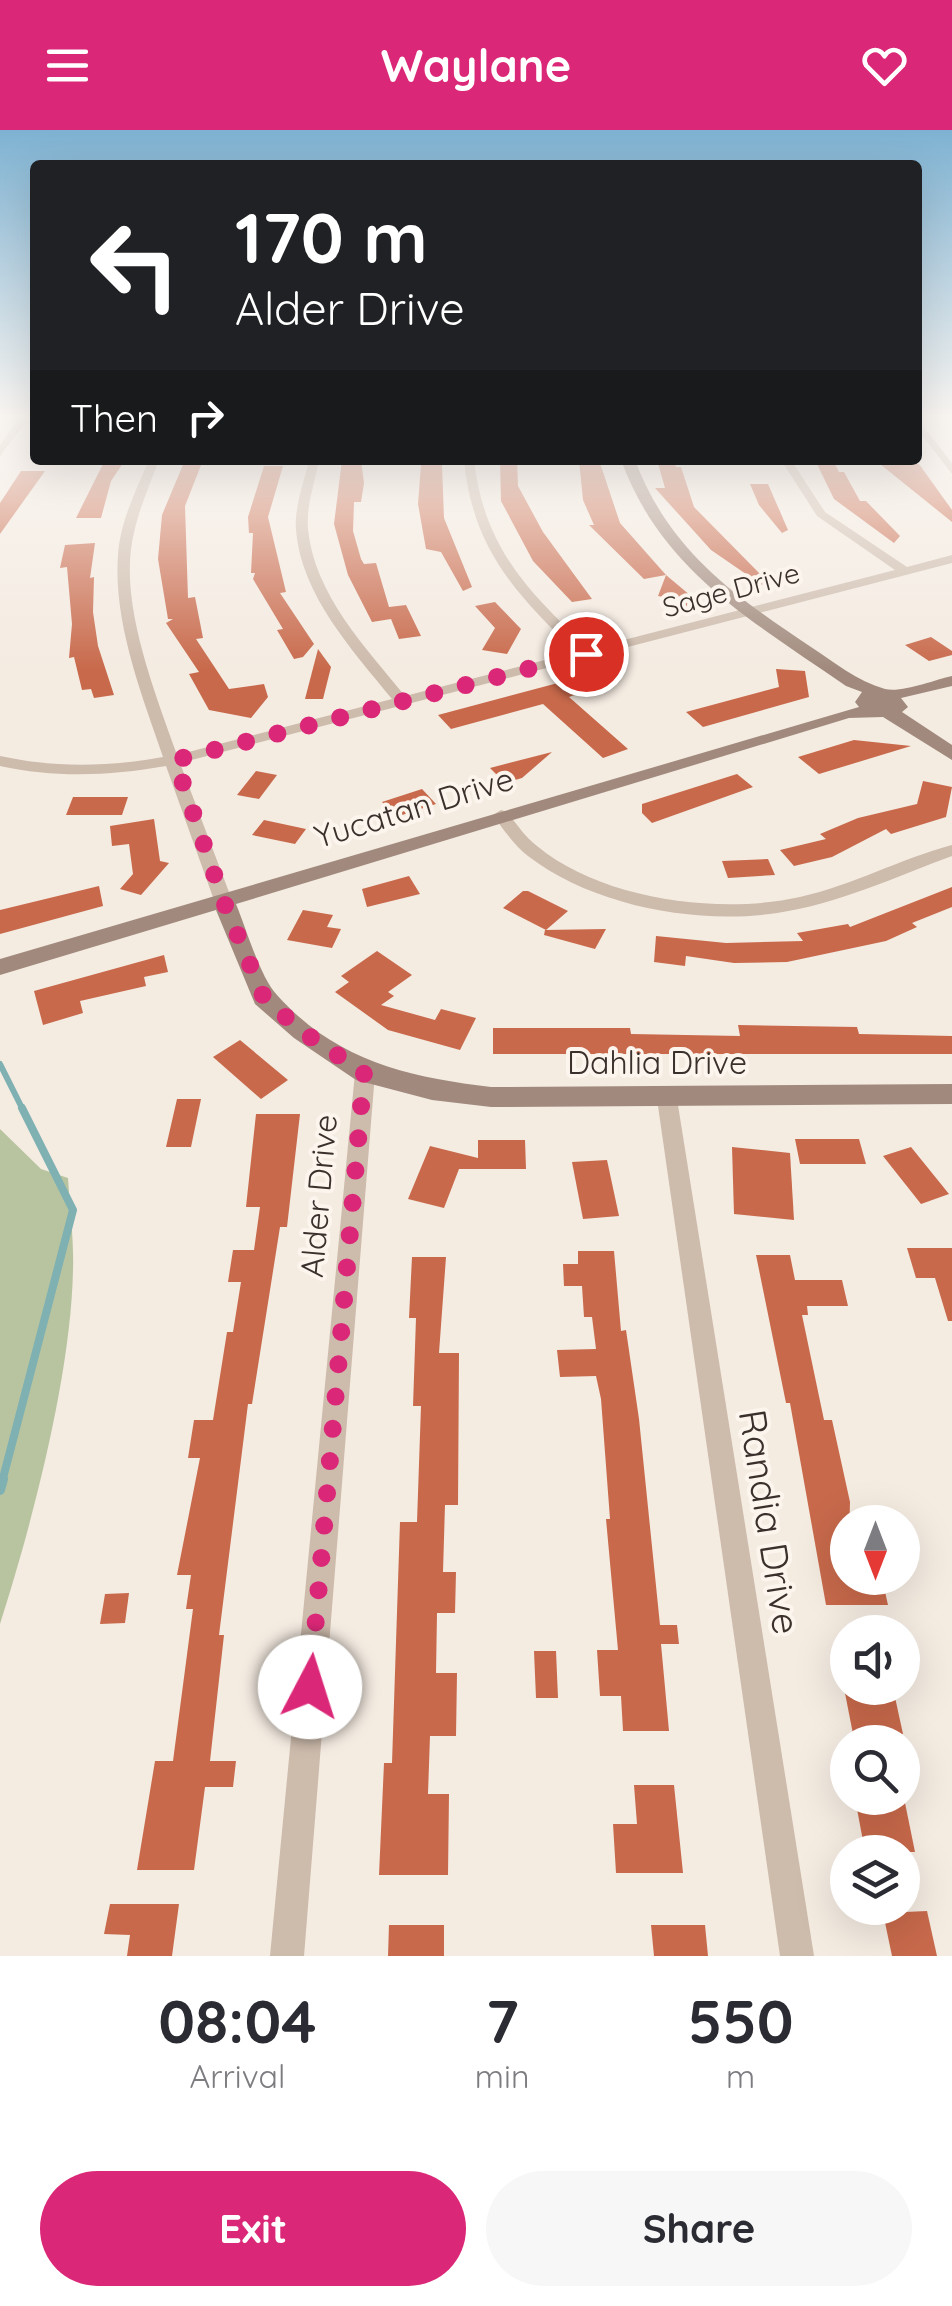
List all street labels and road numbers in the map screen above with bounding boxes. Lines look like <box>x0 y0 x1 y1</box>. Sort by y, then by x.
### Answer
street label: Sage Drive <box>658 554 803 625</box>
street label: Yucatan Drive <box>309 758 518 856</box>
street label: Dahlia Drive <box>567 1042 747 1082</box>
street label: Alder Drive <box>291 1113 345 1279</box>
street label: Randia Drive <box>729 1406 811 1638</box>

